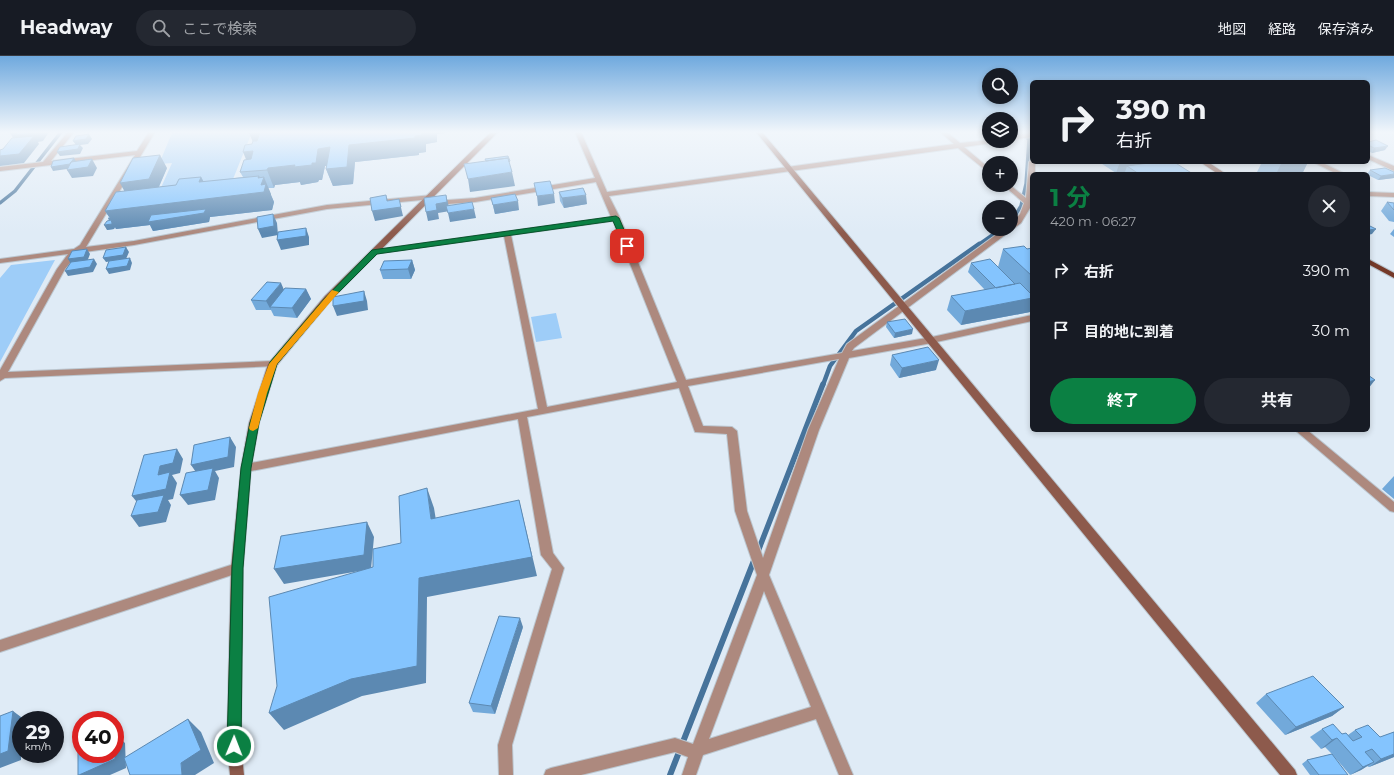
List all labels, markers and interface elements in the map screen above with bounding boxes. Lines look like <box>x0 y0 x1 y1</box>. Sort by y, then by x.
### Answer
search box <box>136 10 416 46</box>
text: Headway <box>20 16 112 39</box>
icon: search <box>150 17 172 39</box>
text: ここで検索 <box>182 19 257 38</box>
text: 地図 <box>1218 20 1246 38</box>
text: 経路 <box>1268 20 1296 38</box>
text: 保存済み <box>1318 20 1374 38</box>
map controls <box>982 68 1018 236</box>
button: search <box>982 68 1018 104</box>
text: 390 m <box>1116 92 1207 126</box>
icon: right <box>1050 96 1102 148</box>
button: layers <box>982 112 1018 148</box>
text: 右折 <box>1116 130 1152 152</box>
button: + <box>982 156 1018 192</box>
text: 1 分 <box>1050 183 1090 212</box>
button: close <box>1308 185 1350 227</box>
button: − <box>982 200 1018 236</box>
text: 420 m · 06:27 <box>1050 213 1136 229</box>
pin <box>610 229 644 263</box>
icon: arrive <box>616 235 638 257</box>
icon: right <box>1050 259 1072 281</box>
text: 390 m <box>1303 261 1350 280</box>
text: 右折 <box>1084 262 1114 281</box>
icon: arrive <box>1050 319 1072 341</box>
text: 30 m <box>1312 321 1350 340</box>
text: 目的地に到着 <box>1084 322 1174 341</box>
button: 終了 <box>1050 378 1196 424</box>
button: 共有 <box>1204 378 1350 424</box>
speed limit sign: 40 <box>72 711 124 763</box>
text: 29 <box>26 720 50 744</box>
position arrow <box>213 725 255 767</box>
text: km/h <box>25 740 51 753</box>

